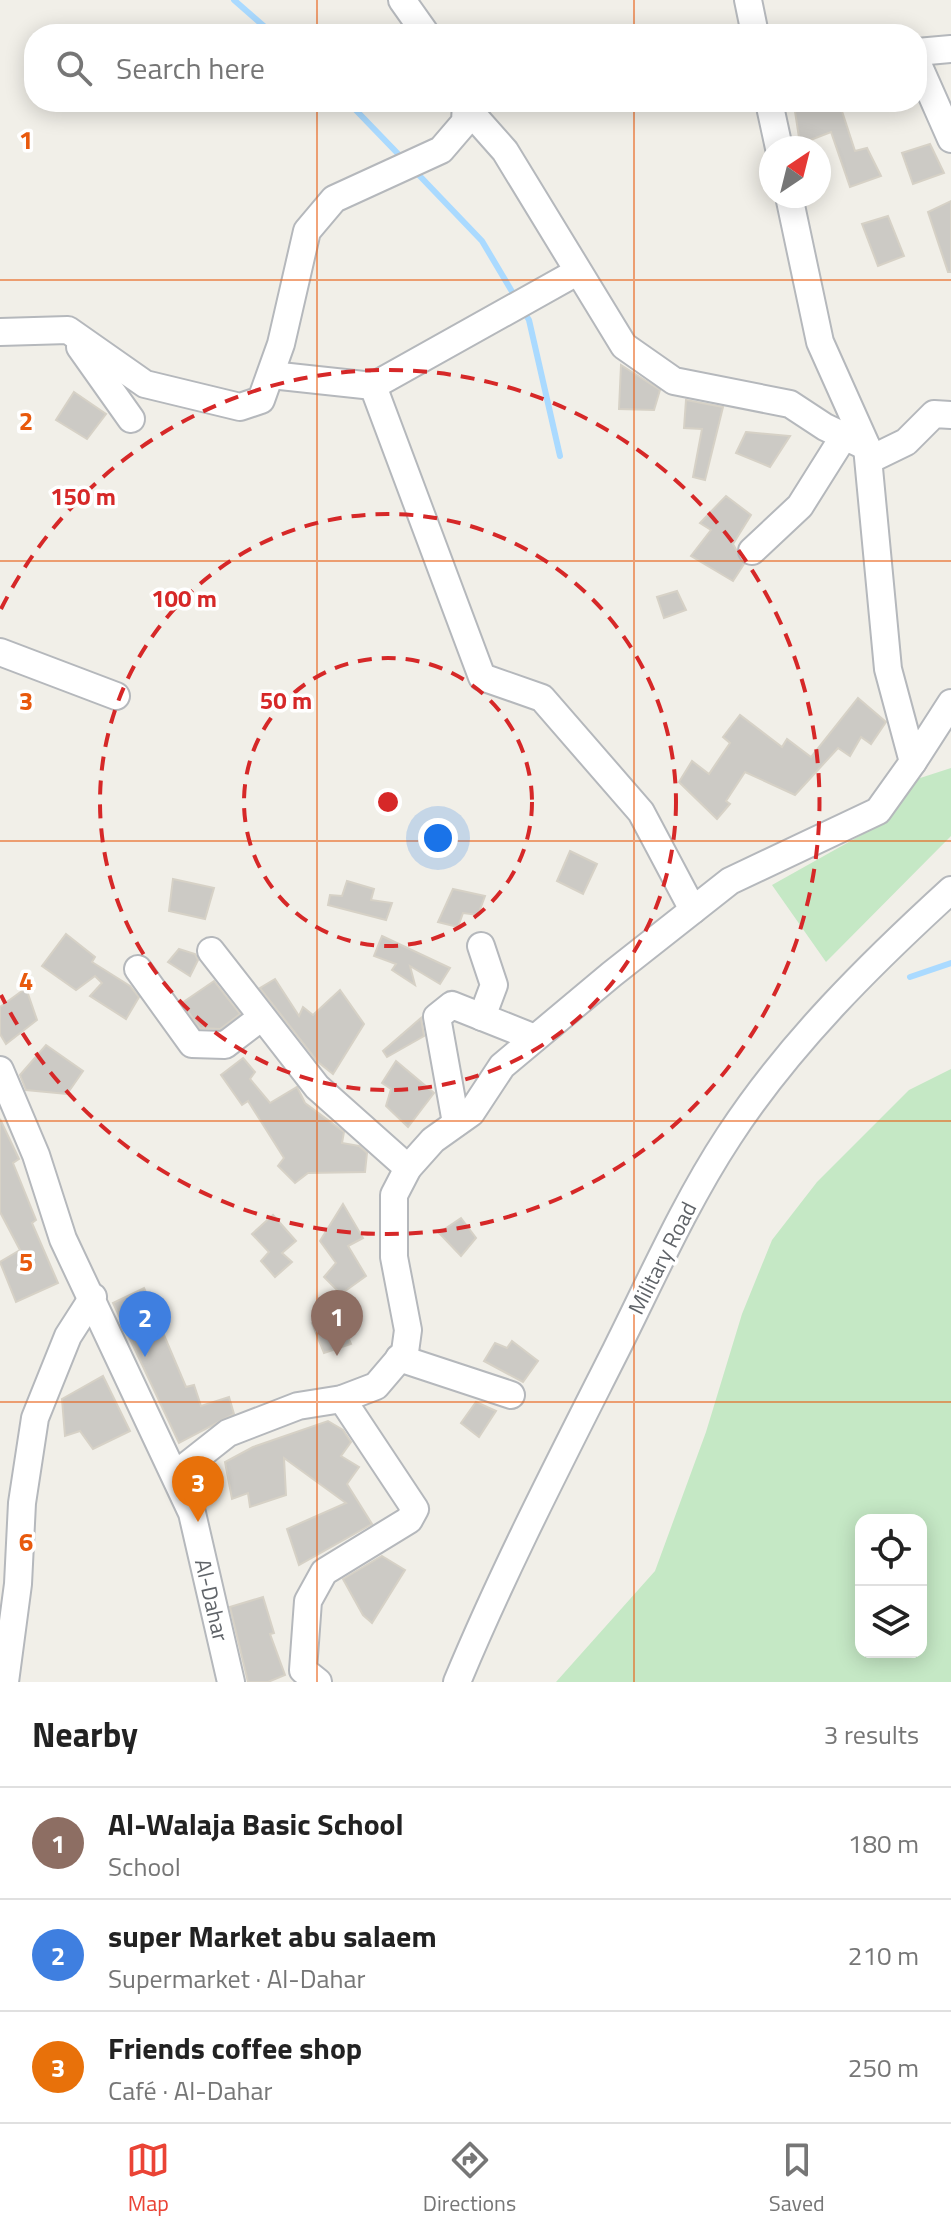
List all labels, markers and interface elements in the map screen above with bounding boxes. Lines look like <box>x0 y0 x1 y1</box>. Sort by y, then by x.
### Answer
search box <box>24 24 927 112</box>
text: Search here <box>116 45 265 91</box>
icon: search <box>52 46 96 90</box>
text: 1 <box>19 120 33 159</box>
north arrow <box>759 136 831 208</box>
text: 2 <box>19 401 33 440</box>
text: 150 m <box>50 478 116 514</box>
text: 100 m <box>151 580 217 616</box>
text: 3 <box>19 681 33 720</box>
text: 50 m <box>260 682 312 718</box>
centre of rings <box>374 788 402 816</box>
your location <box>418 818 458 858</box>
text: 4 <box>19 961 33 1000</box>
street label: Military Road <box>619 1196 705 1320</box>
text: 5 <box>19 1242 33 1281</box>
pin: 1 <box>311 1290 363 1356</box>
pin: 2 <box>119 1291 171 1357</box>
pin: 3 <box>172 1456 224 1522</box>
map controls <box>855 1514 927 1658</box>
button: locate <box>855 1514 927 1586</box>
text: 6 <box>19 1522 33 1561</box>
street label: Al-Dahar <box>186 1555 238 1645</box>
button: layers <box>855 1586 927 1658</box>
text: Nearby <box>32 1708 138 1760</box>
text: 3 results <box>824 1715 919 1754</box>
text: Al-Walaja Basic School <box>108 1801 404 1847</box>
text: 1 <box>51 1824 65 1863</box>
text: 180 m <box>848 1824 919 1863</box>
text: School <box>108 1847 181 1886</box>
text: super Market abu salaem <box>108 1913 437 1959</box>
text: 2 <box>51 1936 65 1975</box>
text: 210 m <box>848 1936 919 1975</box>
text: Supermarket · Al-Dahar <box>108 1959 366 1998</box>
text: Friends coffee shop <box>108 2025 362 2071</box>
text: 3 <box>51 2048 65 2087</box>
text: 250 m <box>848 2048 919 2087</box>
text: Café · Al-Dahar <box>108 2071 272 2110</box>
tab: Map <box>126 2138 170 2220</box>
tab: Directions <box>423 2138 516 2220</box>
tab: Saved <box>769 2138 825 2220</box>

